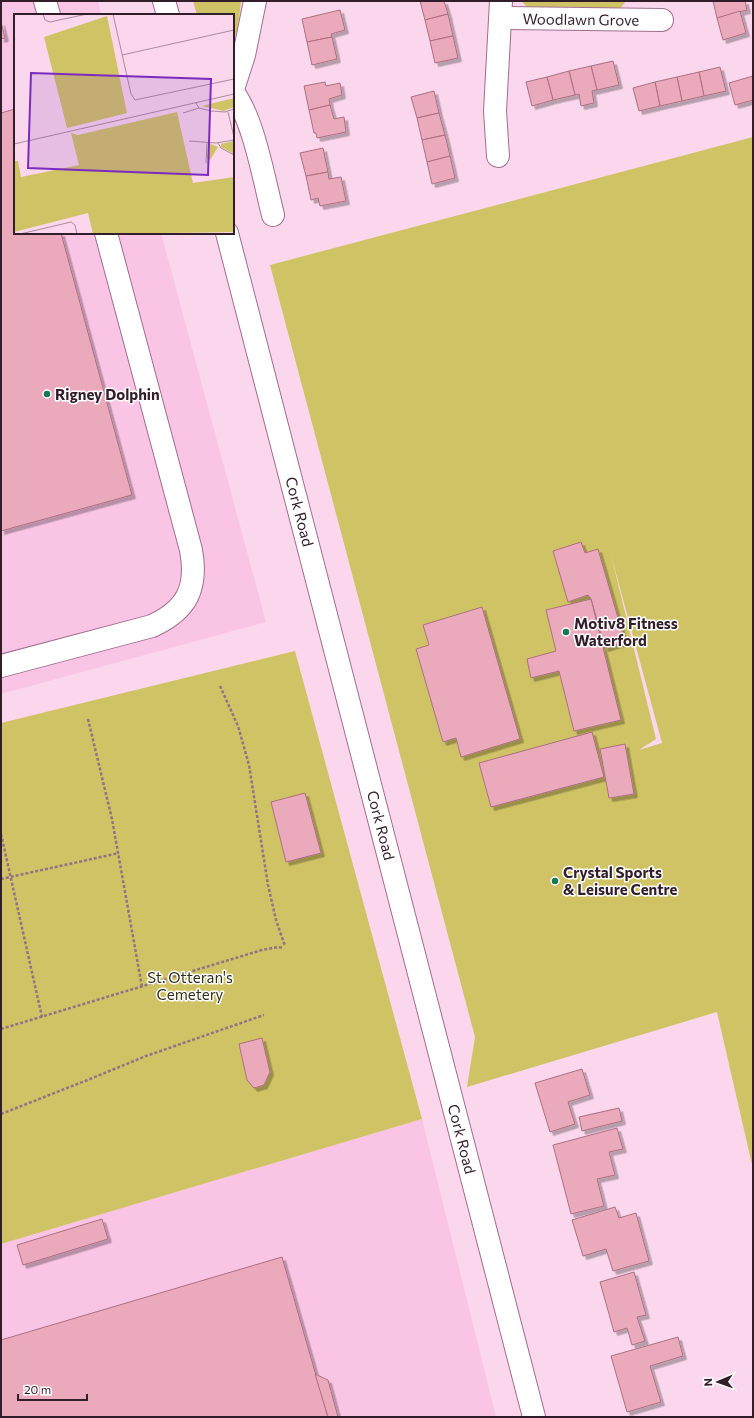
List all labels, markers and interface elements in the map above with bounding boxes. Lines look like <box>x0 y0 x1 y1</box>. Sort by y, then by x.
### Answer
street label: Woodlawn Grove <box>523 9 640 29</box>
inset map <box>14 14 234 234</box>
place label: Rigney Dolphin <box>55 385 160 403</box>
marker: Rigney Dolphin <box>42 389 52 399</box>
street label: Cork Road <box>282 475 318 548</box>
place label: Motiv8 Fitness Waterford <box>574 614 678 649</box>
marker: Motiv8 Fitness Waterford <box>561 627 571 637</box>
street label: Cork Road <box>364 788 399 862</box>
place label: Crystal Sports & Leisure Centre <box>563 863 678 898</box>
marker: Crystal Sports & Leisure Centre <box>550 876 560 886</box>
park label: St. Otteran's Cemetery <box>147 968 233 1003</box>
street label: Cork Road <box>445 1102 480 1176</box>
north arrow <box>698 1362 738 1402</box>
scale bar <box>18 1376 87 1402</box>
text: N <box>701 1378 714 1387</box>
text: 20 m <box>24 1382 51 1396</box>

